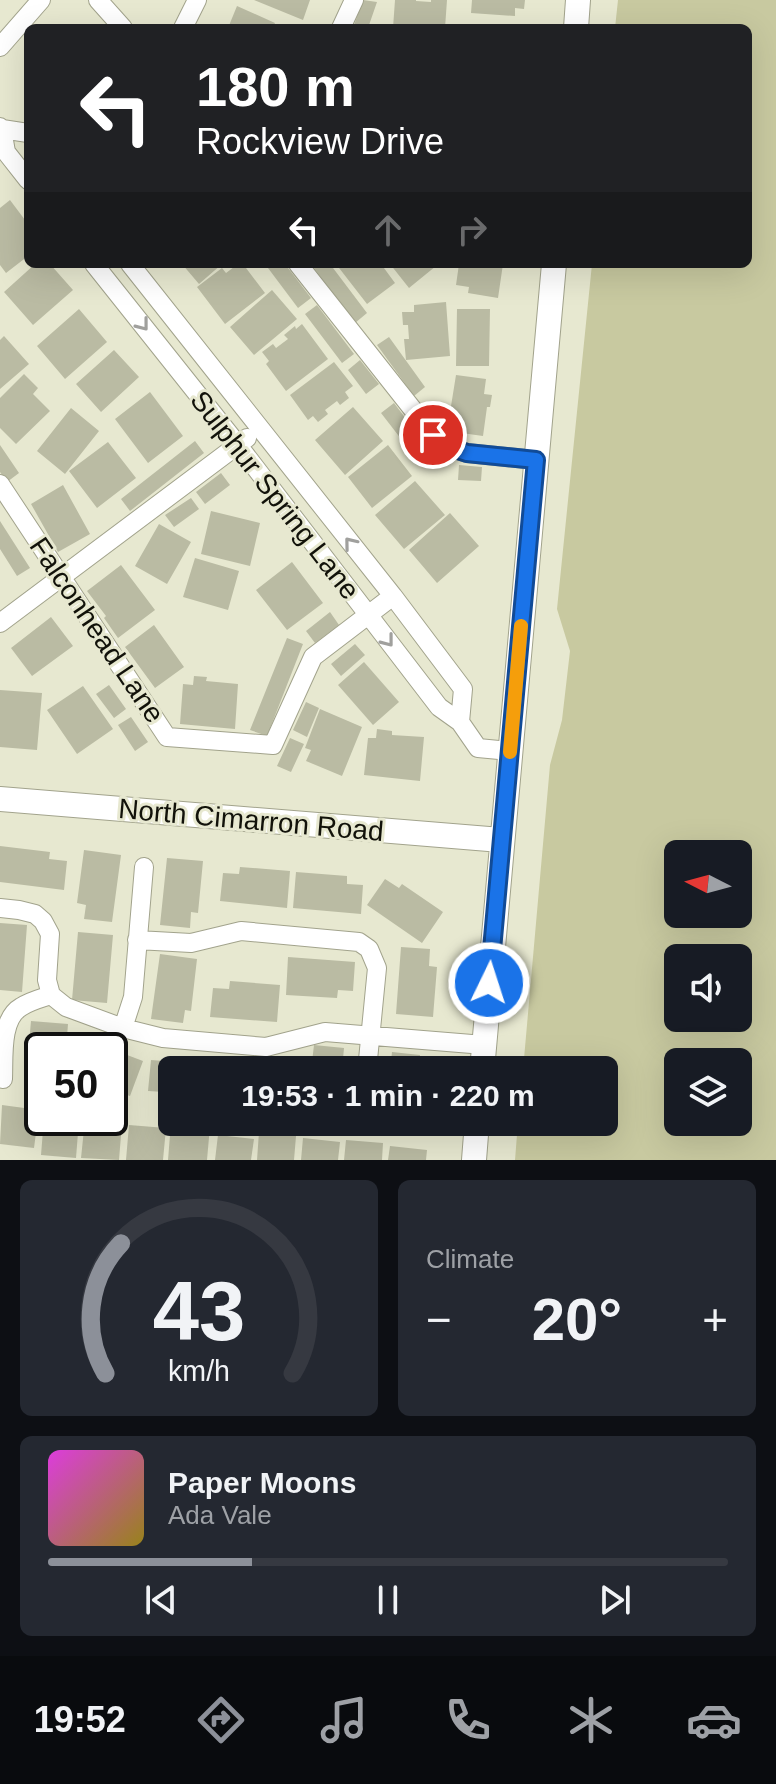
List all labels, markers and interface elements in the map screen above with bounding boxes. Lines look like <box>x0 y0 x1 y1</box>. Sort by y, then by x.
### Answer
text: 180 m <box>196 55 355 118</box>
icon: left <box>64 56 168 160</box>
text: Rockview Drive <box>196 121 444 162</box>
icon: left <box>282 208 326 252</box>
icon: ahead <box>366 208 410 252</box>
icon: right <box>450 208 494 252</box>
one-way arrow <box>133 316 148 330</box>
street label: Sulphur Spring Lane <box>184 385 366 605</box>
pin <box>399 401 467 469</box>
icon: arrive <box>411 413 455 457</box>
street label: Falconhead Lane <box>24 532 170 728</box>
one-way arrow <box>346 537 360 552</box>
one-way arrow <box>378 632 393 646</box>
street label: North Cimarron Road <box>117 793 385 847</box>
north arrow <box>664 840 752 928</box>
map controls <box>664 840 752 1136</box>
position arrow <box>447 941 531 1025</box>
button: sound <box>664 944 752 1032</box>
speed limit sign: 50 <box>24 1032 128 1136</box>
button: layers <box>664 1048 752 1136</box>
text: 19:53 · 1 min · 220 m <box>241 1079 535 1112</box>
text: Climate <box>426 1244 514 1274</box>
text: 43 <box>153 1265 245 1358</box>
text: 20° <box>532 1286 622 1353</box>
text: − <box>426 1295 452 1344</box>
text: + <box>702 1295 728 1344</box>
text: km/h <box>168 1355 230 1387</box>
text: Paper Moons <box>168 1466 356 1499</box>
text: Ada Vale <box>168 1500 272 1530</box>
icon: previous <box>139 1578 183 1622</box>
icon: pause <box>366 1578 410 1622</box>
icon: next <box>593 1578 637 1622</box>
icon: directions <box>193 1692 249 1748</box>
icon: music <box>316 1692 372 1748</box>
icon: phone <box>440 1692 496 1748</box>
icon: climate <box>563 1692 619 1748</box>
icon: car <box>686 1692 742 1748</box>
text: 19:52 <box>34 1699 126 1740</box>

